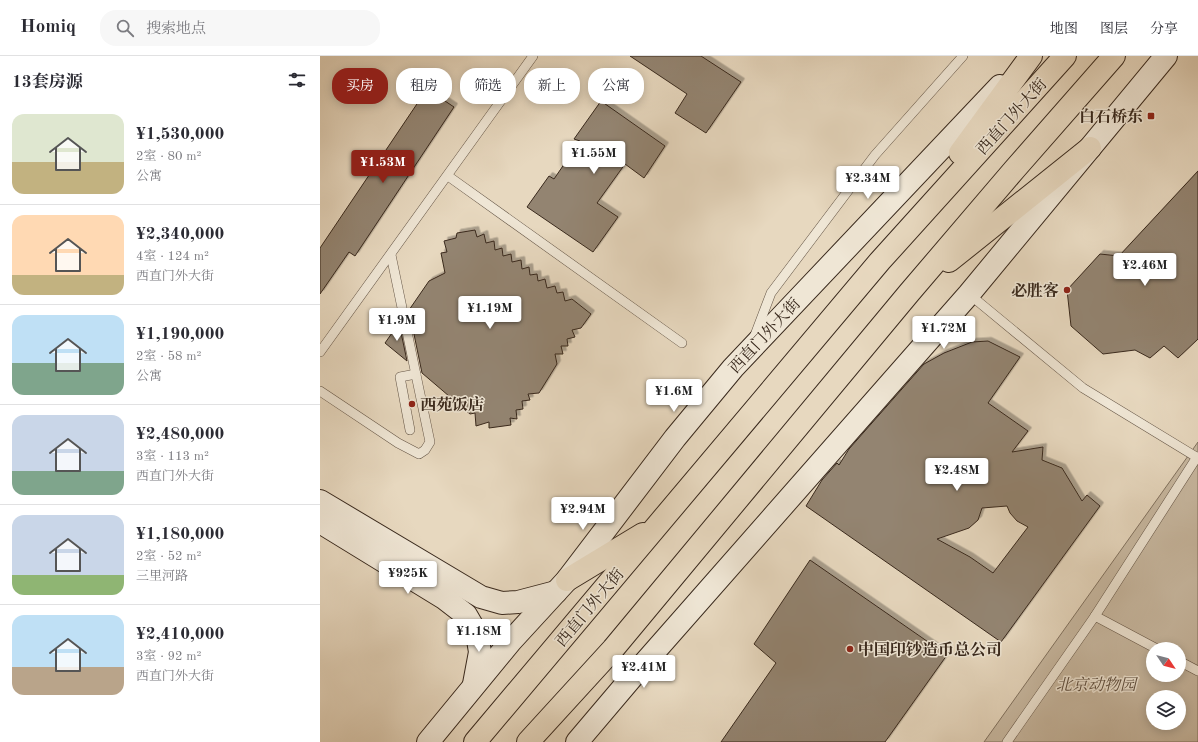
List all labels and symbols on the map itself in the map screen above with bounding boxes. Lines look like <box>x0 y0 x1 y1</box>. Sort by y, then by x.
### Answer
street label: 西直门外大街 <box>973 75 1051 158</box>
place label: 白石桥东 <box>1079 108 1143 126</box>
marker: 白石桥东 <box>1146 111 1156 121</box>
pin: ¥1.55M <box>561 141 627 175</box>
pin: ¥1.53M <box>350 150 416 184</box>
pin: ¥2.34M <box>835 166 901 200</box>
pin: ¥2.46M <box>1112 253 1178 287</box>
place label: 必胜客 <box>1011 281 1059 300</box>
marker: 必胜客 <box>1062 285 1072 295</box>
street label: 西直门外大街 <box>725 294 804 377</box>
pin: ¥1.19M <box>457 296 523 330</box>
pin: ¥1.9M <box>369 308 425 342</box>
pin: ¥1.72M <box>911 316 977 350</box>
pin: ¥1.6M <box>646 379 702 413</box>
place label: 西苑饭店 <box>420 395 484 414</box>
marker: 西苑饭店 <box>407 399 417 409</box>
pin: ¥2.48M <box>924 458 990 492</box>
pin: ¥2.94M <box>550 497 616 531</box>
pin: ¥925K <box>380 561 436 595</box>
street label: 西直门外大街 <box>552 565 628 650</box>
pin: ¥1.18M <box>446 619 512 653</box>
place label: 中国印钞造币总公司 <box>858 641 1002 659</box>
north arrow <box>1146 642 1186 682</box>
marker: 中国印钞造币总公司 <box>845 644 855 654</box>
pin: ¥2.41M <box>611 655 677 689</box>
park label: 北京动物园 <box>1056 676 1139 694</box>

